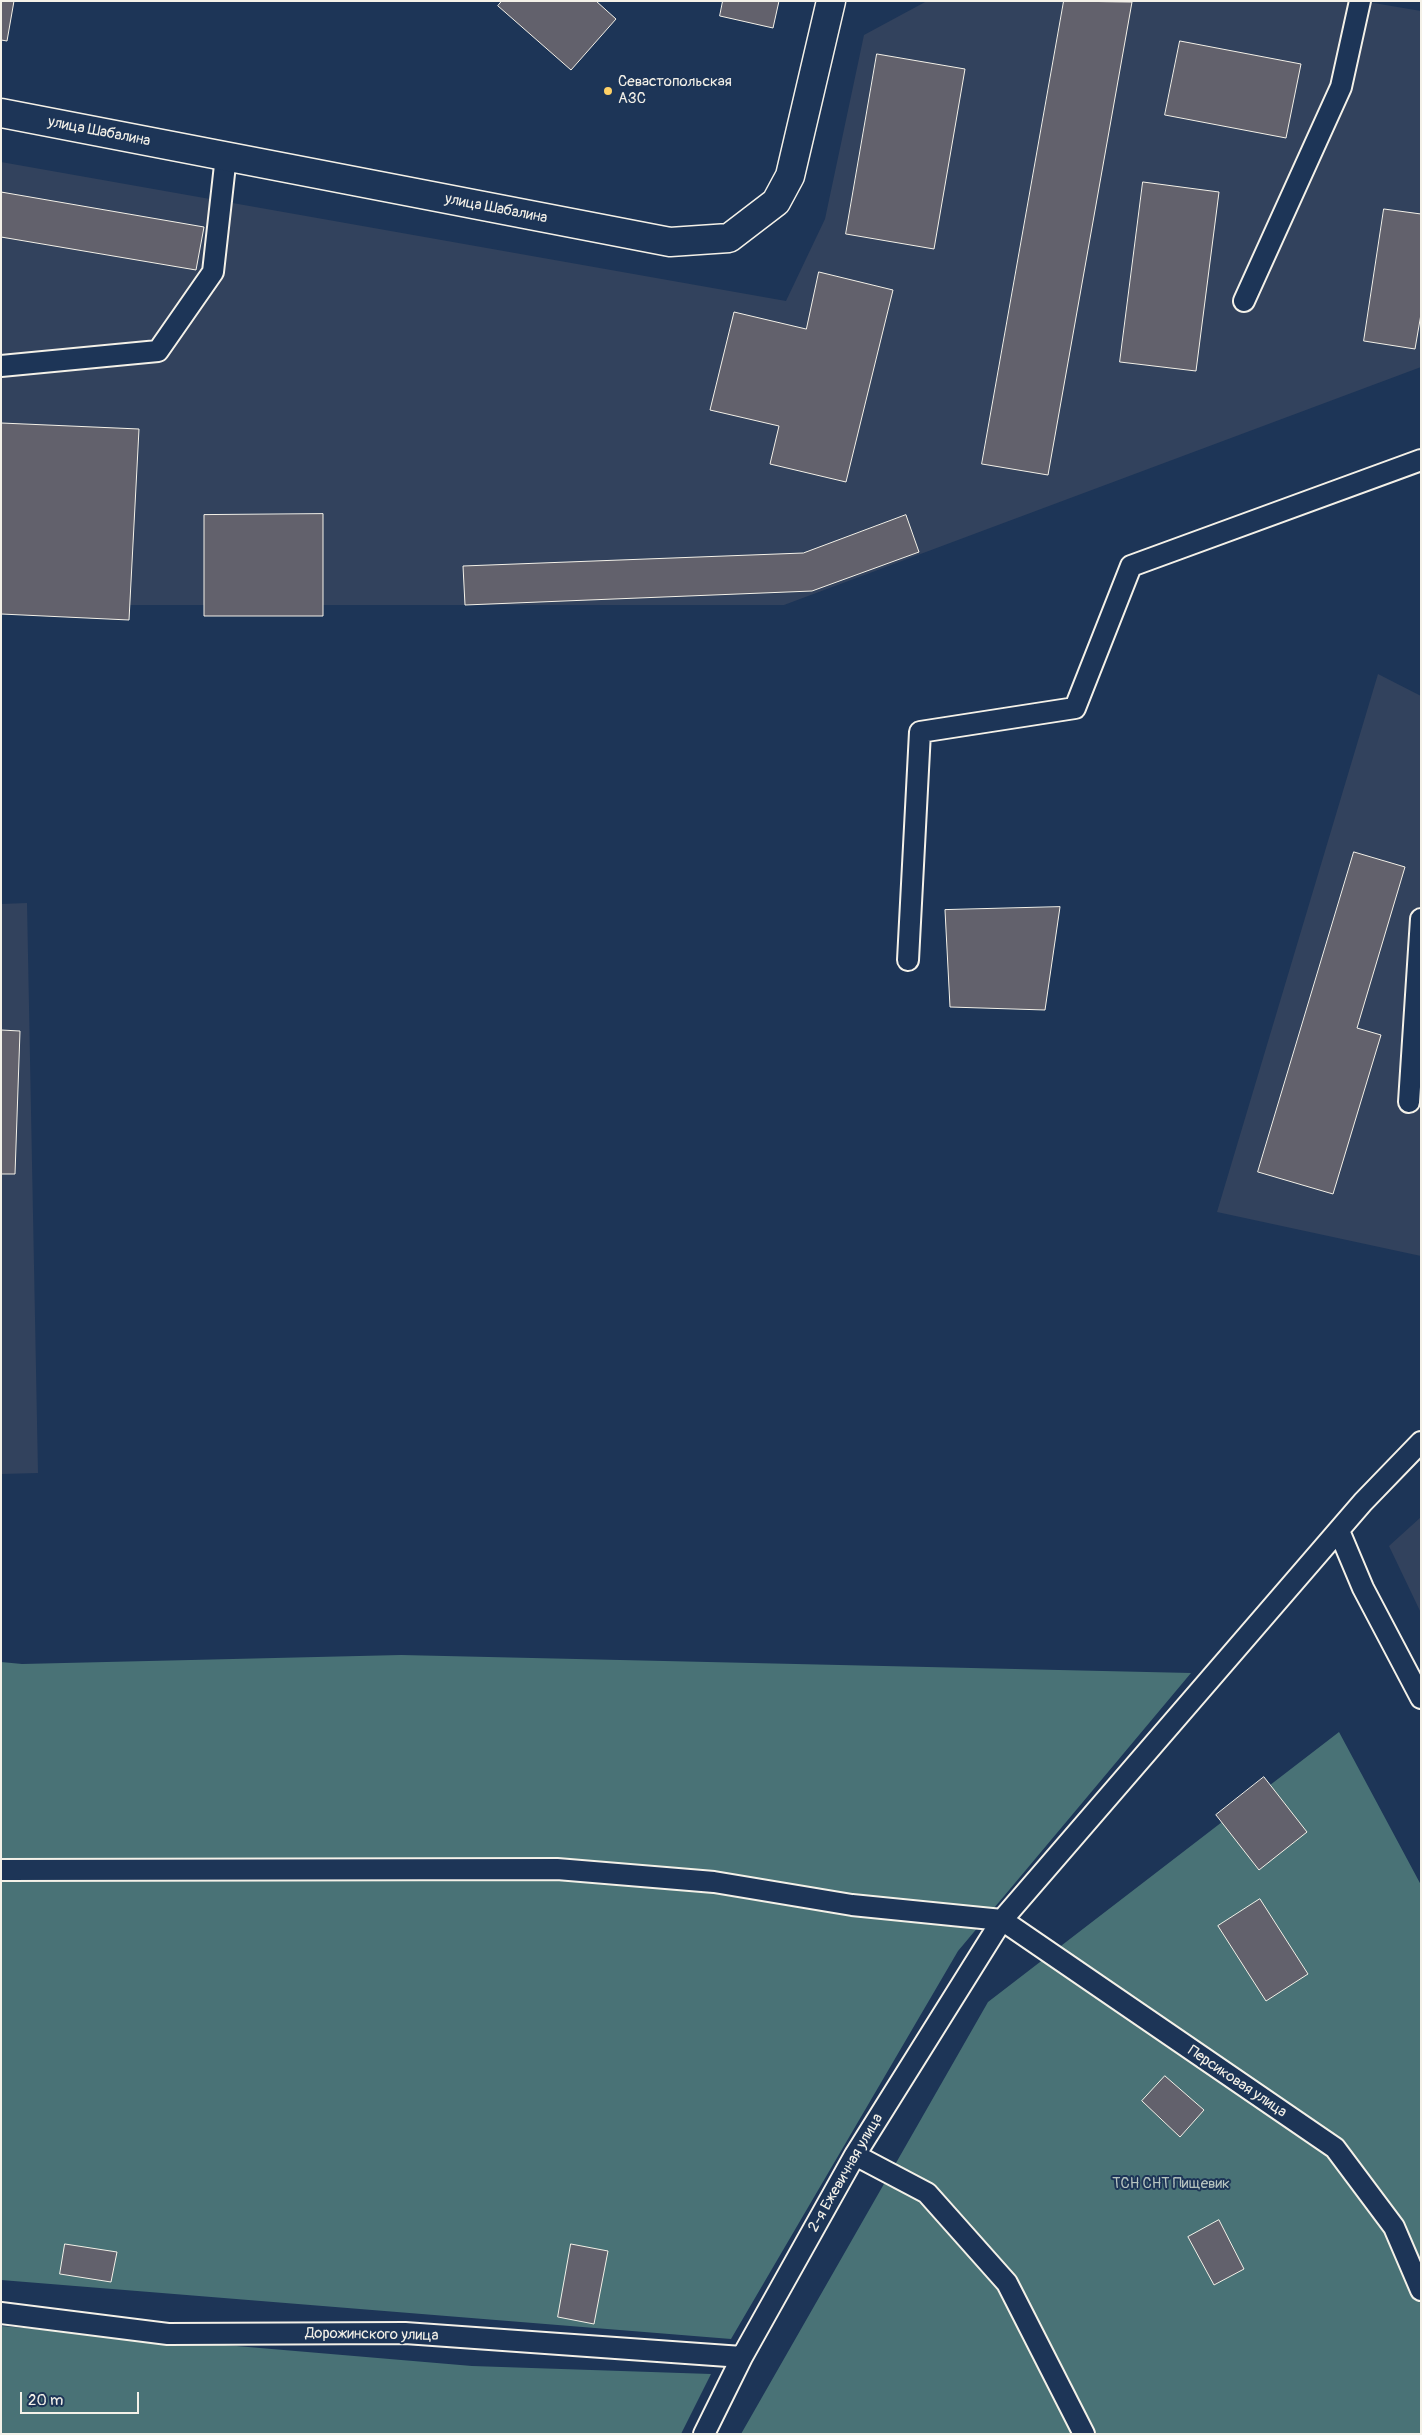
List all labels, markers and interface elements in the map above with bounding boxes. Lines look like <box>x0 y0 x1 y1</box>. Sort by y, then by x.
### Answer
place label: Севастопольская АЗС <box>618 73 732 108</box>
marker: Севастопольская АЗС <box>602 85 614 97</box>
street label: улица Шабалина <box>46 113 152 151</box>
street label: улица Шабалина <box>443 190 549 228</box>
street label: Персиковая улица <box>1184 2042 1290 2122</box>
street label: 2-я Ежевичная улица <box>805 2111 887 2235</box>
park label: ТСН СНТ Пищевик <box>1112 2175 1230 2193</box>
street label: Дорожинского улица <box>305 2325 439 2345</box>
scale bar <box>22 2382 141 2414</box>
text: 20 m <box>28 2391 63 2410</box>

